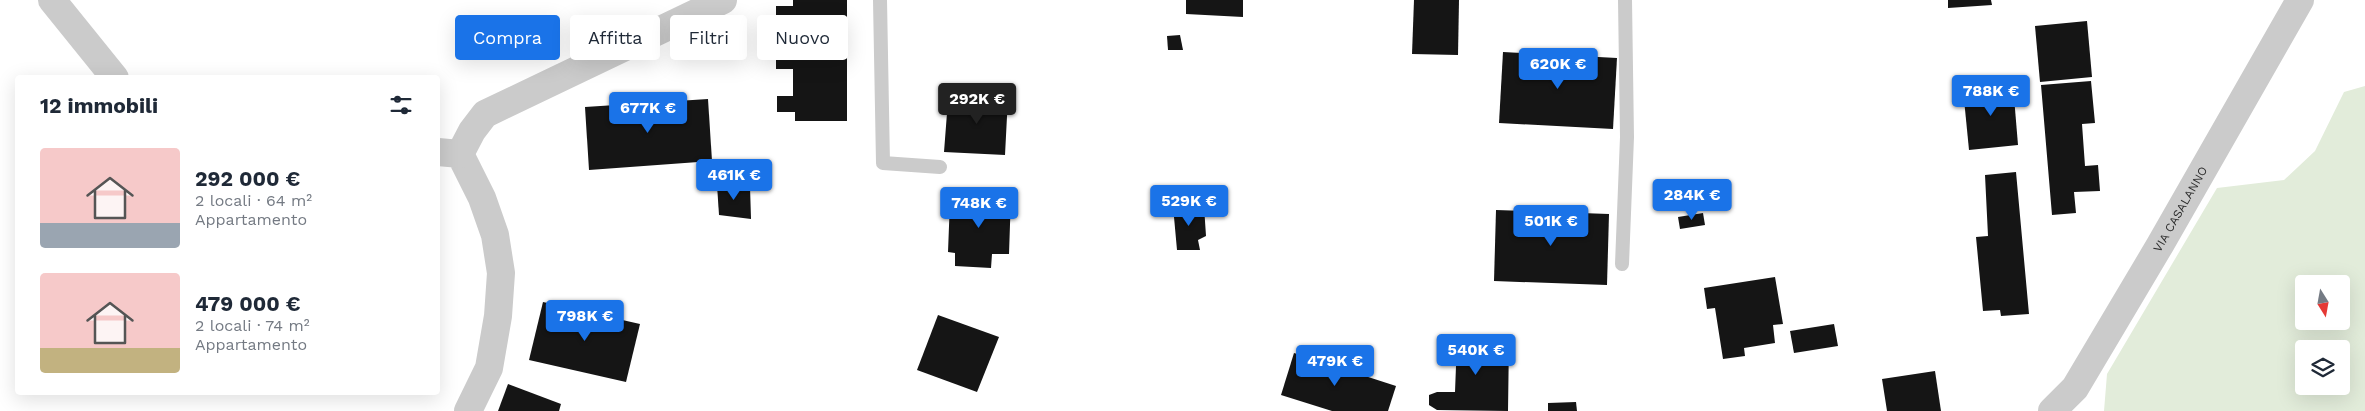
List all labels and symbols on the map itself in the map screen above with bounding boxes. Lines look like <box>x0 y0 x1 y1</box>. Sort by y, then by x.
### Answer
pin: 620K € <box>1517 48 1599 90</box>
pin: 788K € <box>1950 74 2032 117</box>
pin: 292K € <box>936 82 1018 125</box>
pin: 677K € <box>607 92 689 134</box>
pin: 461K € <box>693 158 775 201</box>
street label: VIA CASALANNO <box>2150 164 2210 255</box>
pin: 284K € <box>1651 178 1733 221</box>
pin: 529K € <box>1148 184 1230 227</box>
pin: 748K € <box>938 186 1020 229</box>
pin: 501K € <box>1510 204 1592 247</box>
north arrow <box>2295 275 2350 330</box>
pin: 798K € <box>544 300 626 342</box>
pin: 540K € <box>1435 334 1517 376</box>
pin: 479K € <box>1294 344 1376 387</box>

